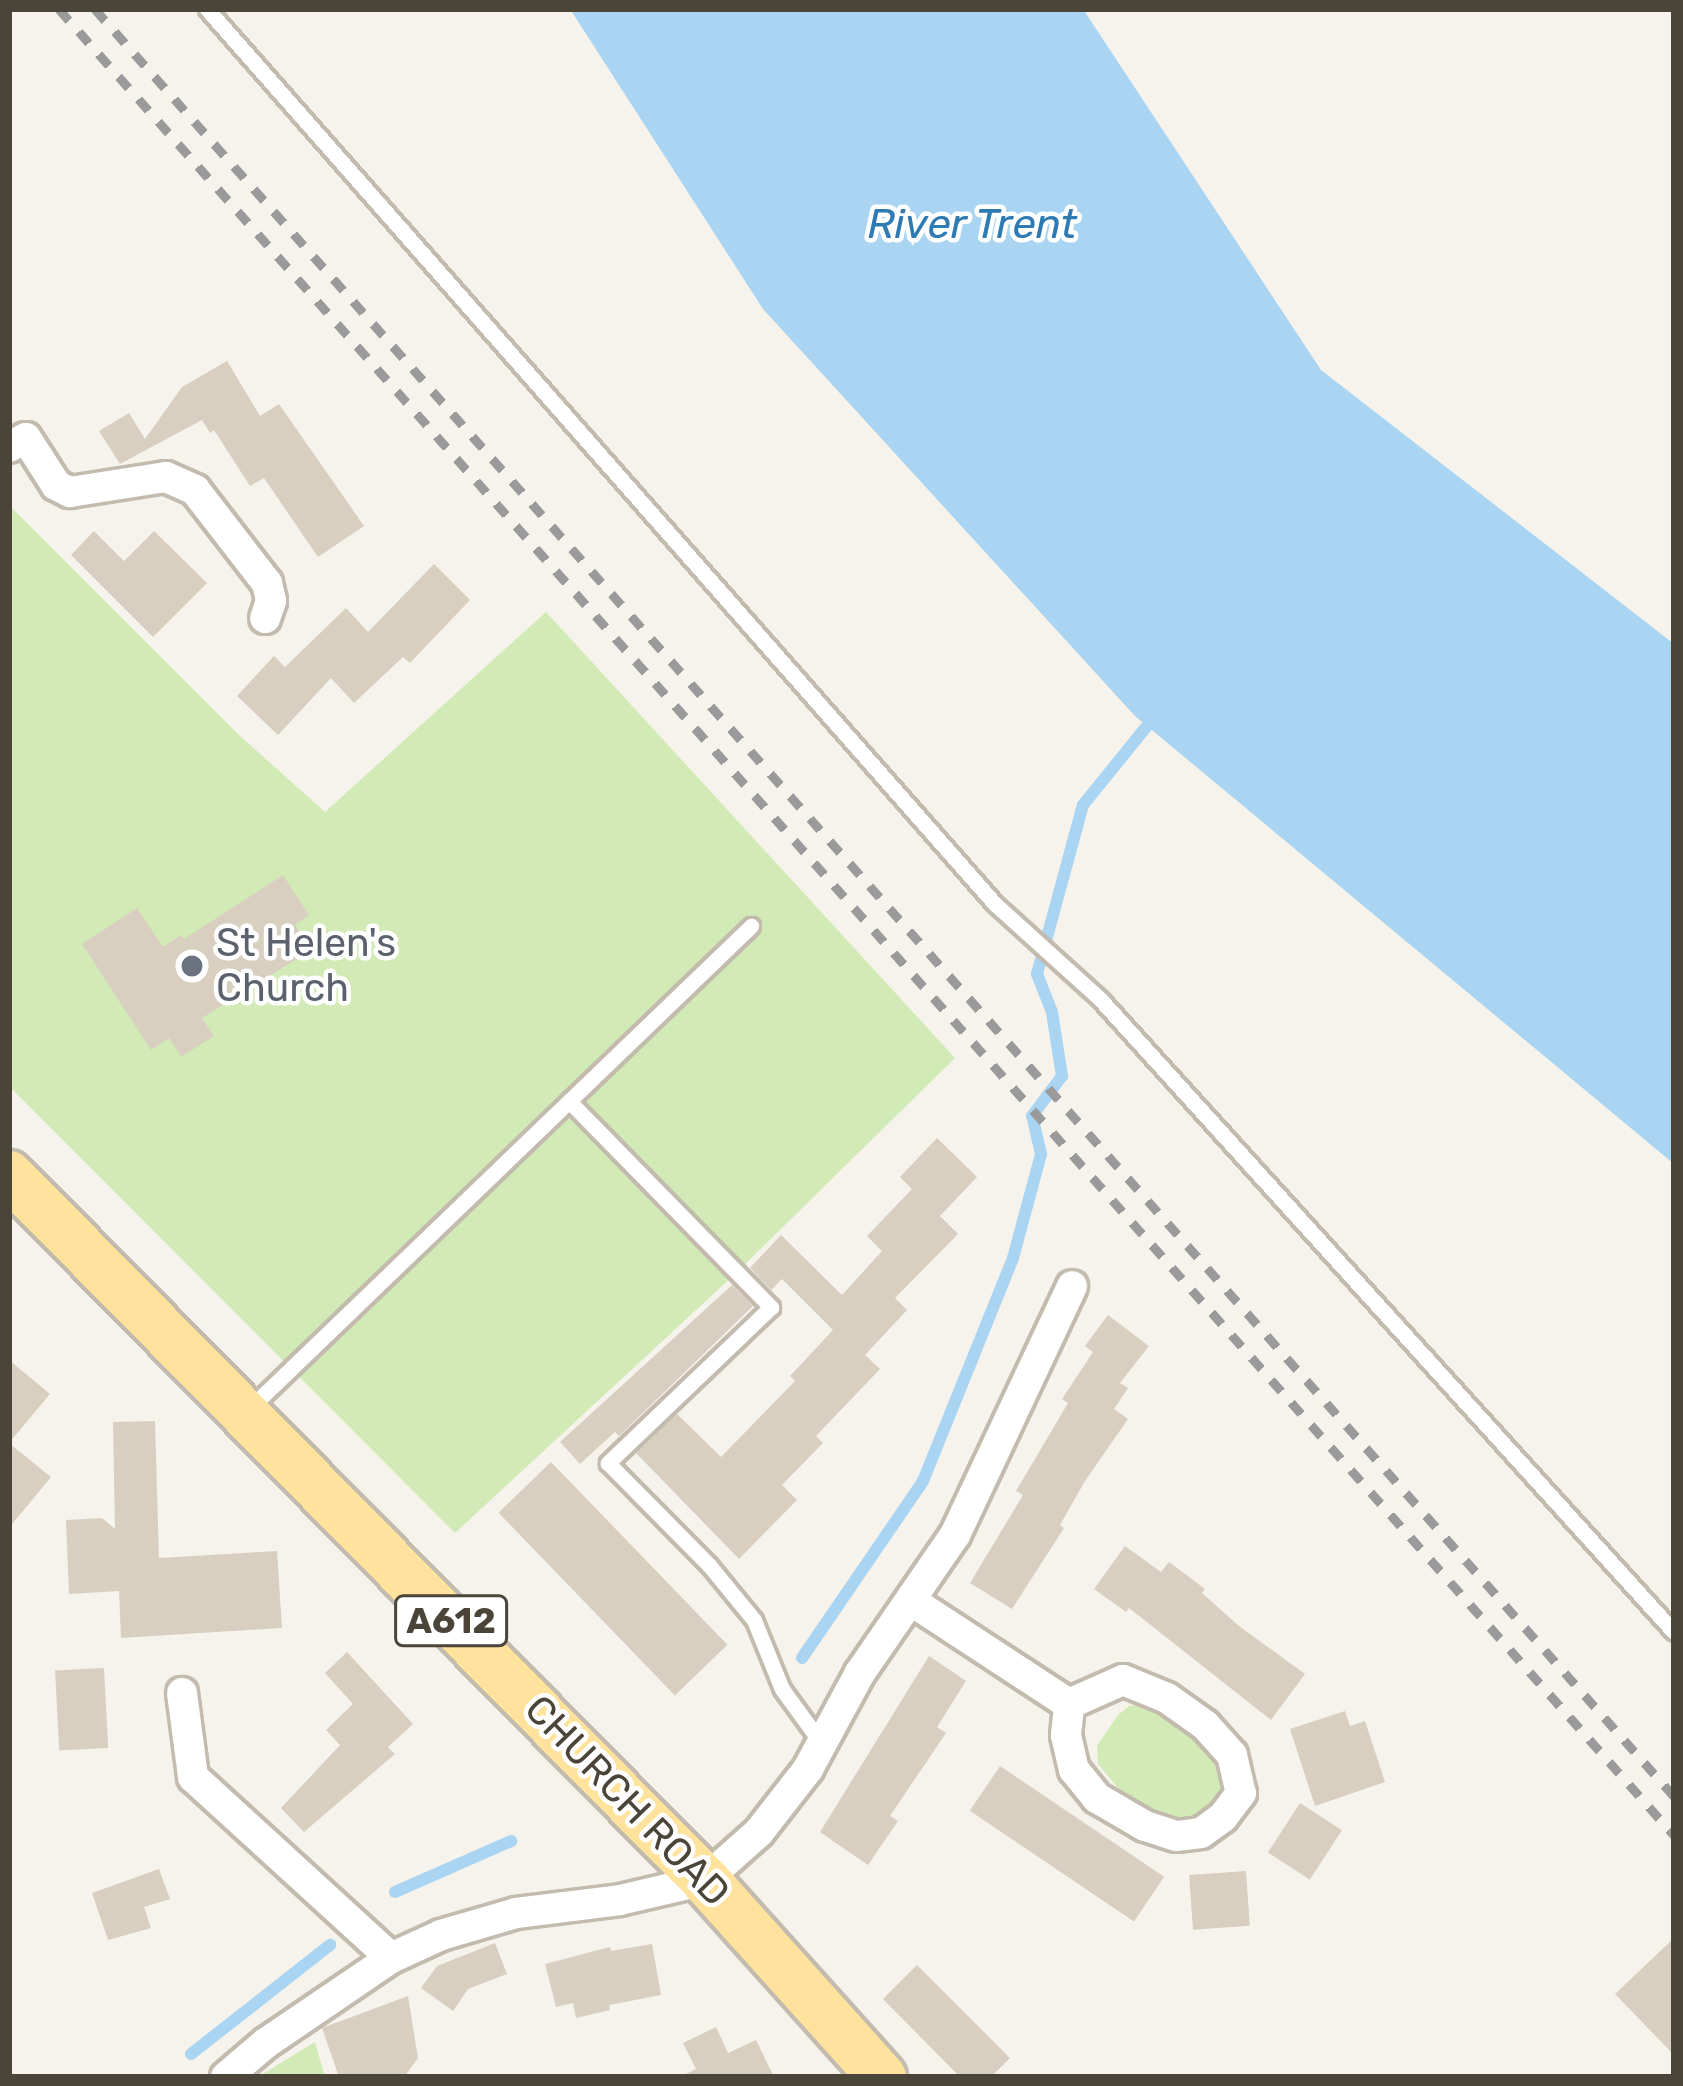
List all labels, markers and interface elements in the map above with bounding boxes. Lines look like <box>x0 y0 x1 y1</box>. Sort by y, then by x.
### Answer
water label: River Trent <box>866 199 1078 249</box>
place label: St Helen's Church <box>216 921 396 1012</box>
marker: St Helen's Church <box>179 953 205 979</box>
road number: A612 <box>394 1591 508 1651</box>
street label: CHURCH ROAD <box>515 1686 739 1916</box>

